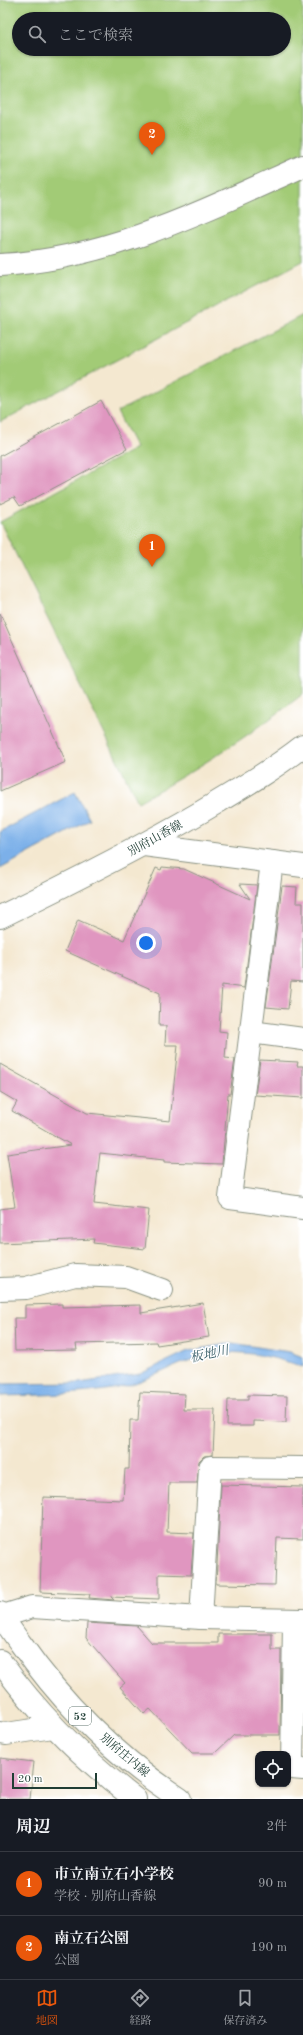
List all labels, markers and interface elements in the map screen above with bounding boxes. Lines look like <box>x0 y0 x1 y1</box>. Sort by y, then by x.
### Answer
search box <box>12 12 291 56</box>
icon: search <box>26 23 48 45</box>
text: ここで検索 <box>58 29 133 44</box>
pin: 2 <box>139 122 165 155</box>
pin: 1 <box>139 534 165 567</box>
street label: 別府山香線 <box>125 817 185 859</box>
your location <box>136 933 156 953</box>
water label: 板地川 <box>189 1343 232 1365</box>
road number: 52 <box>69 1707 91 1725</box>
street label: 別府庄内線 <box>98 1730 152 1780</box>
map controls <box>255 1751 291 1787</box>
button: locate <box>255 1751 291 1787</box>
scale bar <box>12 1771 97 1790</box>
text: 20 m <box>18 1774 43 1785</box>
text: 周辺 <box>16 1819 50 1836</box>
text: 2件 <box>266 1820 287 1833</box>
text: 市立南立石小学校 <box>54 1868 174 1883</box>
text: 1 <box>25 1877 33 1890</box>
text: 90 m <box>258 1877 287 1890</box>
text: 学校 · 別府山香線 <box>54 1890 156 1903</box>
text: 南立石公園 <box>54 1932 129 1947</box>
text: 2 <box>25 1941 33 1954</box>
text: 190 m <box>250 1941 287 1954</box>
text: 公園 <box>54 1954 80 1967</box>
tab: 地図 <box>36 1987 58 2029</box>
tab: 経路 <box>129 1987 151 2029</box>
tab: 保存済み <box>223 1987 267 2029</box>

